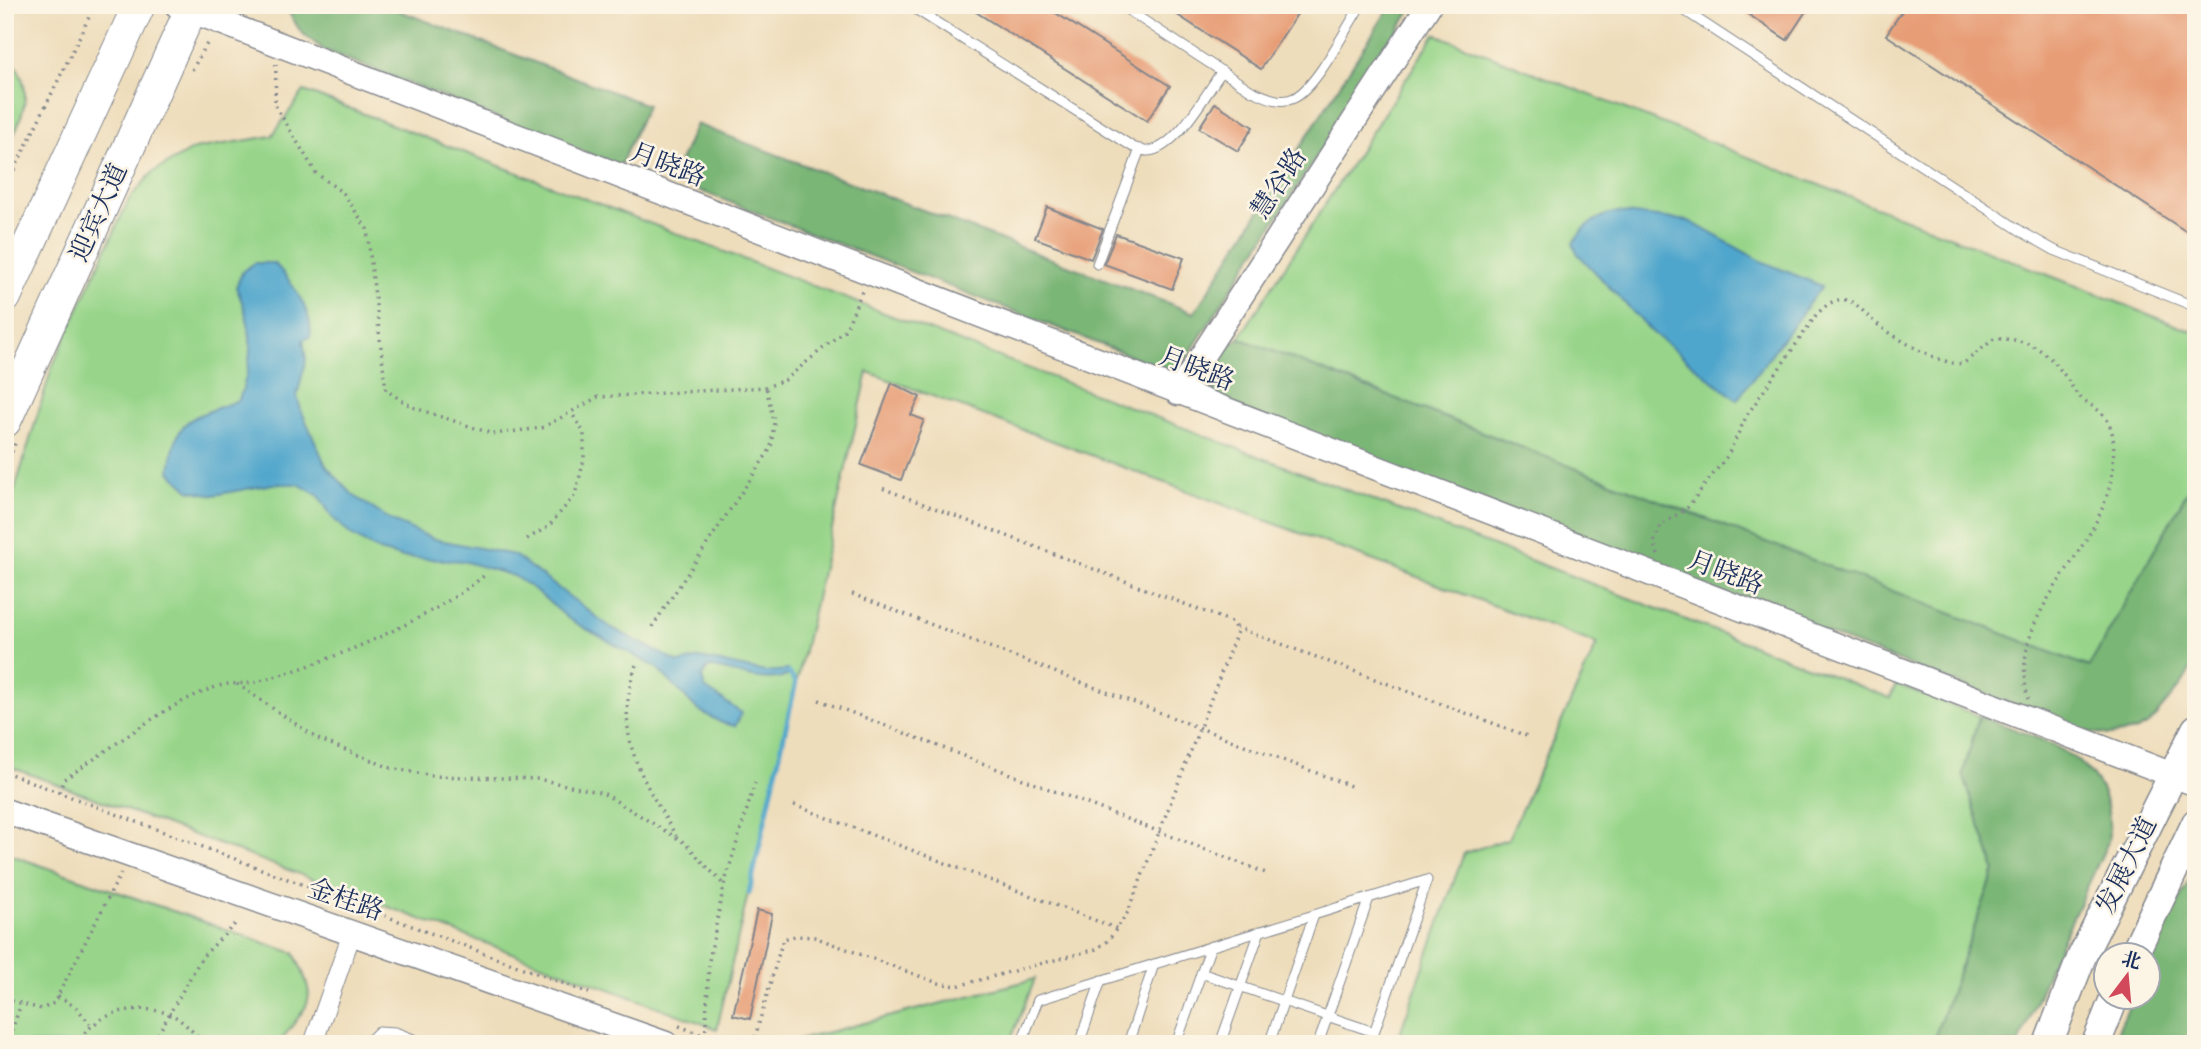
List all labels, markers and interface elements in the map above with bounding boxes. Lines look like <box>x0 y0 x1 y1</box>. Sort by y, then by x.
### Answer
street label: 月晓路 <box>625 136 710 194</box>
street label: 慧谷路 <box>1244 142 1314 225</box>
street label: 迎宾大道 <box>63 158 135 266</box>
street label: 月晓路 <box>1154 340 1239 398</box>
street label: 月晓路 <box>1683 544 1768 602</box>
street label: 发展大道 <box>2090 812 2164 919</box>
street label: 金桂路 <box>304 872 388 928</box>
north arrow <box>2092 940 2162 1010</box>
text: 北 <box>2119 946 2144 975</box>

